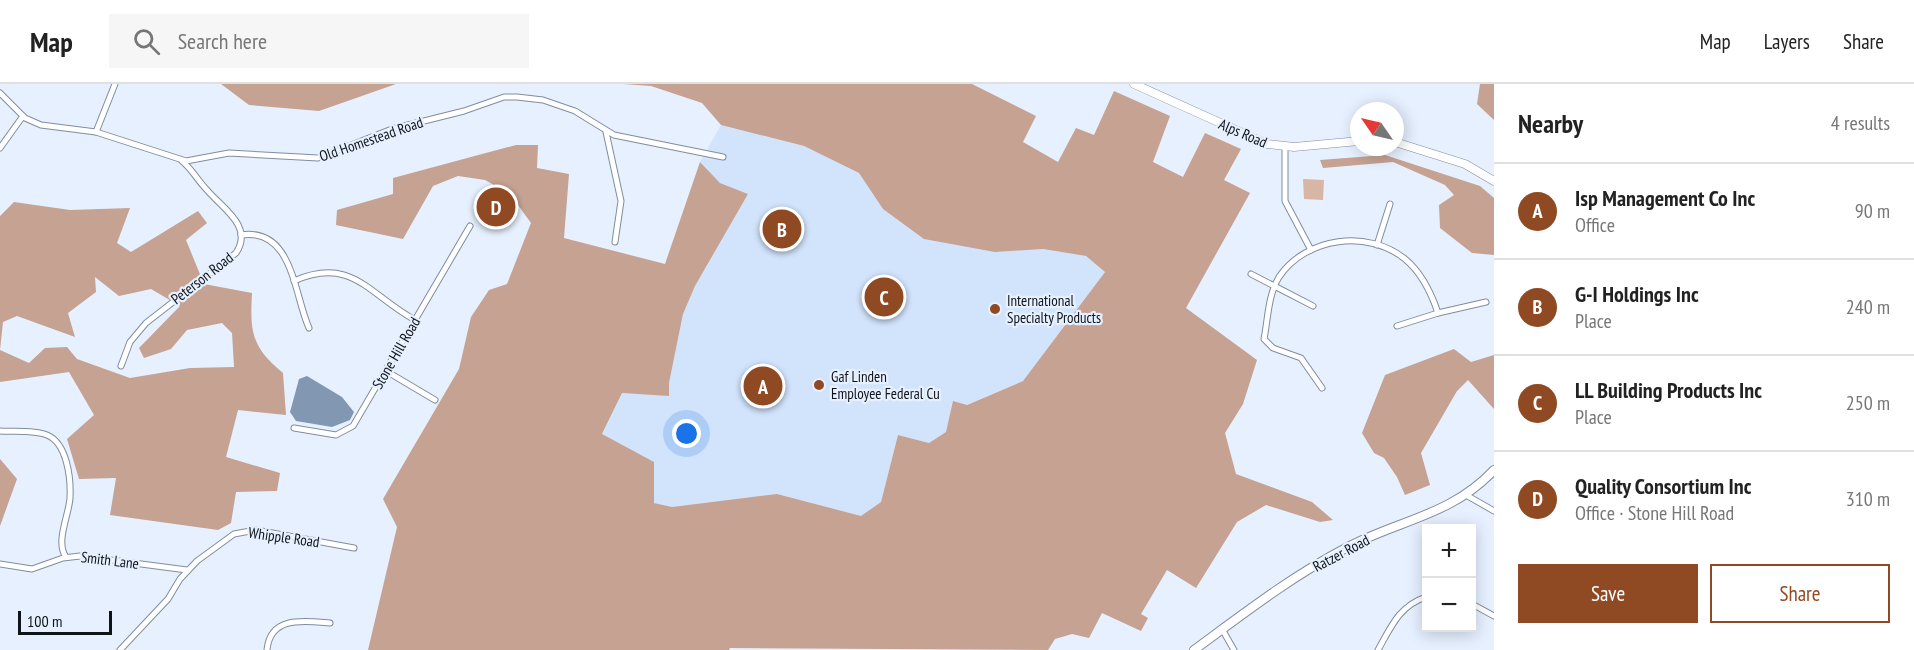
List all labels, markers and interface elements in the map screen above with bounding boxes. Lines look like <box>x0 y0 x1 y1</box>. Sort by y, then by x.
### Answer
search box <box>109 14 529 68</box>
text: Map <box>30 23 73 60</box>
icon: search <box>130 25 163 58</box>
text: Search here <box>178 27 267 55</box>
text: Map <box>1700 28 1731 55</box>
text: Layers <box>1764 28 1810 55</box>
text: Share <box>1843 28 1884 55</box>
north arrow <box>1350 102 1404 156</box>
text: Nearby <box>1518 107 1583 140</box>
text: 4 results <box>1831 110 1890 136</box>
street label: Old Homestead Road <box>317 112 425 166</box>
street label: Alps Road <box>1216 114 1270 152</box>
pin: D <box>476 184 516 230</box>
text: Isp Management Co Inc <box>1575 184 1755 212</box>
text: A <box>1532 198 1543 224</box>
text: 90 m <box>1855 198 1890 224</box>
pin: B <box>762 206 802 252</box>
text: Office <box>1575 212 1615 238</box>
street label: Peterson Road <box>167 248 237 308</box>
pin: C <box>864 274 904 320</box>
text: G-I Holdings Inc <box>1575 280 1699 308</box>
place label: International Specialty Products <box>1007 291 1101 327</box>
text: B <box>1533 294 1542 320</box>
text: 240 m <box>1846 294 1890 320</box>
marker: International Specialty Products <box>988 302 1002 316</box>
text: Place <box>1575 308 1612 334</box>
street label: Stone Hill Road <box>368 314 424 392</box>
pin: A <box>744 364 783 408</box>
place label: Gaf Linden Employee Federal Cu <box>831 367 940 403</box>
text: LL Building Products Inc <box>1575 376 1762 404</box>
marker: Gaf Linden Employee Federal Cu <box>812 378 826 392</box>
text: C <box>1533 390 1542 416</box>
text: 250 m <box>1846 390 1890 416</box>
text: Place <box>1575 404 1612 430</box>
your location <box>672 419 701 448</box>
text: Quality Consortium Inc <box>1575 472 1751 500</box>
text: D <box>1532 486 1543 512</box>
text: 310 m <box>1846 486 1890 512</box>
text: Office · Stone Hill Road <box>1575 500 1734 526</box>
street label: Whipple Road <box>247 523 321 551</box>
map controls <box>1422 524 1476 632</box>
button: + <box>1422 524 1476 578</box>
street label: Ratzer Road <box>1309 530 1373 576</box>
street label: Smith Lane <box>80 547 140 573</box>
button: Save <box>1518 564 1698 623</box>
button: Share <box>1710 564 1890 623</box>
button: − <box>1422 578 1476 632</box>
scale bar <box>18 608 112 636</box>
text: 100 m <box>27 611 62 631</box>

